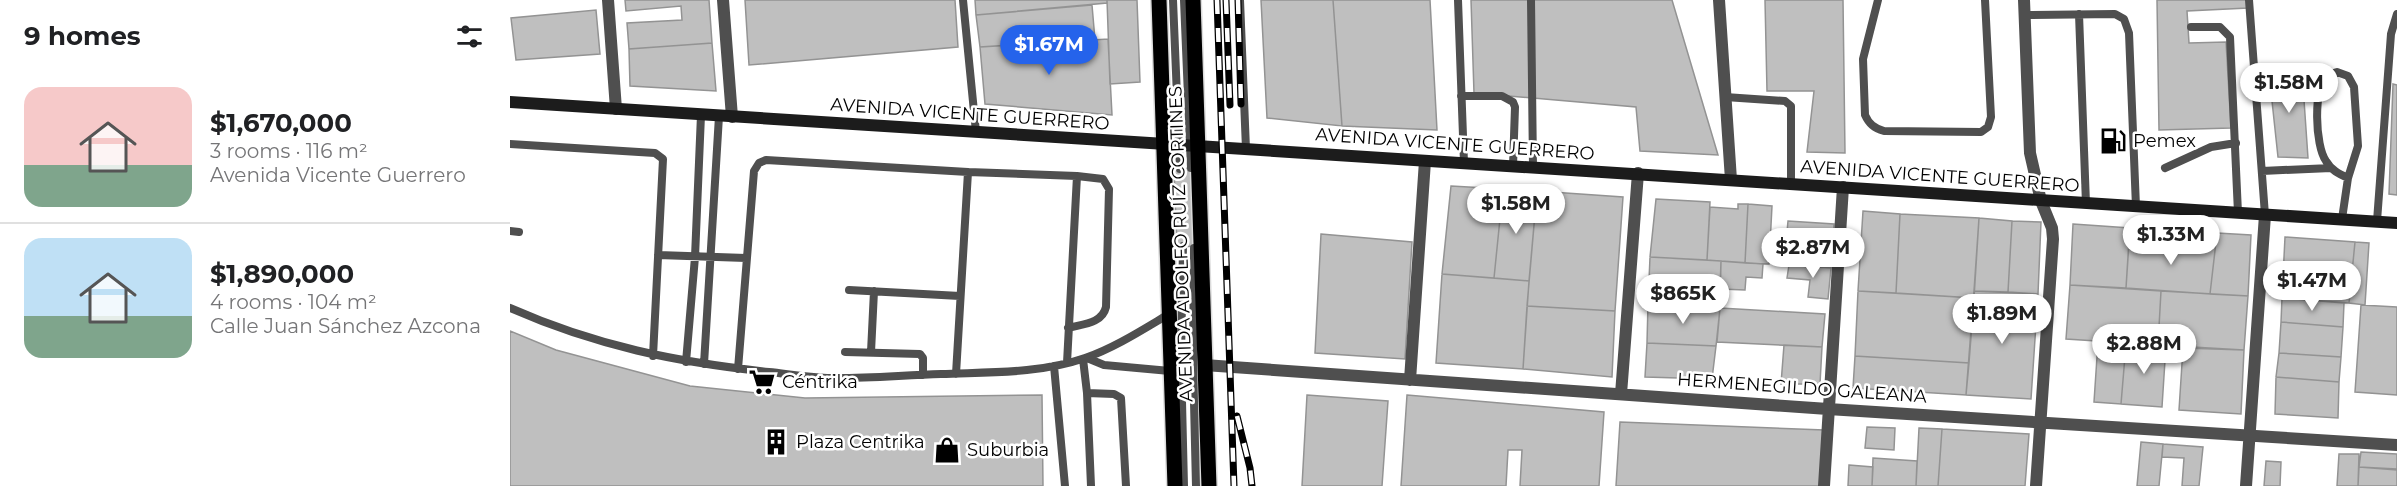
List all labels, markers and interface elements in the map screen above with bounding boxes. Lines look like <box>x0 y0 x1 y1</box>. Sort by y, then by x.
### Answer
text: 9 homes <box>24 20 141 52</box>
icon: filters <box>453 20 486 53</box>
pin: $1.67M <box>1000 25 1098 76</box>
text: $1.67M <box>1014 32 1084 56</box>
pin: $1.58M <box>2240 63 2338 114</box>
text: $1.58M <box>2254 70 2324 94</box>
street label: AVENIDA ADOLFO RUÍZ CORTINES <box>1164 86 1198 402</box>
street label: AVENIDA VICENTE GUERRERO <box>830 93 1110 135</box>
text: $1,670,000 <box>210 107 352 139</box>
icon: home <box>72 111 144 183</box>
street label: AVENIDA VICENTE GUERRERO <box>1315 123 1595 165</box>
fuel station icon: Pemex <box>2098 126 2128 156</box>
place label: Pemex <box>2133 130 2196 152</box>
text: 3 rooms · 116 m² <box>210 139 368 163</box>
street label: AVENIDA VICENTE GUERRERO <box>1800 155 2080 197</box>
text: Avenida Vicente Guerrero <box>210 163 466 187</box>
pin: $1.58M <box>1467 184 1565 235</box>
text: $1.58M <box>1481 191 1551 215</box>
pin: $1.33M <box>2122 215 2220 266</box>
text: $1.33M <box>2137 222 2205 246</box>
pin: $2.87M <box>1764 228 1862 279</box>
text: $2.87M <box>1776 235 1850 259</box>
text: $1,890,000 <box>210 258 354 290</box>
pin: $1.47M <box>2263 261 2361 312</box>
icon: home <box>72 262 144 334</box>
text: $1.47M <box>2277 268 2347 292</box>
pin: $865K <box>1641 274 1725 325</box>
text: $865K <box>1650 281 1716 305</box>
text: 4 rooms · 104 m² <box>210 290 377 314</box>
pin: $1.89M <box>1953 294 2051 345</box>
text: $1.89M <box>1967 301 2037 325</box>
text: Calle Juan Sánchez Azcona <box>210 314 481 338</box>
pin: $2.88M <box>2095 324 2193 375</box>
text: $2.88M <box>2106 331 2182 355</box>
supermarket icon: Céntrika <box>747 367 777 397</box>
street label: HERMENEGILDO GALEANA <box>1676 368 1928 408</box>
place label: Céntrika <box>782 371 858 393</box>
building icon: Plaza Centrika <box>761 427 791 457</box>
place label: Plaza Centrika <box>796 431 925 453</box>
shop icon: Suburbia <box>932 435 962 465</box>
place label: Suburbia <box>967 439 1049 461</box>

